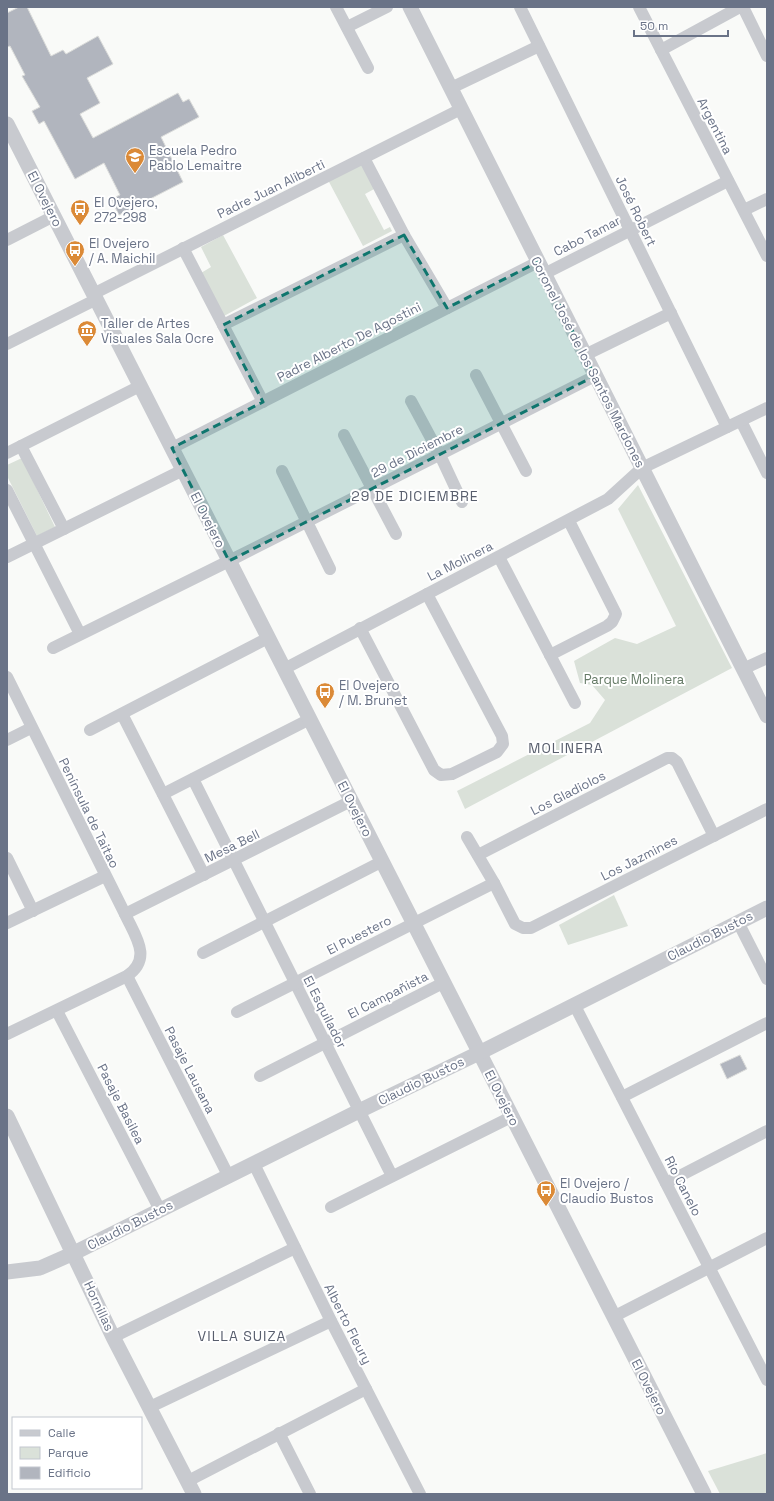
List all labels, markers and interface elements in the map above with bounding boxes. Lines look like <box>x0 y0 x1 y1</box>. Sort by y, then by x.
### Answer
scale bar <box>634 12 728 38</box>
text: 50 m <box>640 18 668 34</box>
street label: Argentina <box>694 95 737 158</box>
place label: Escuela Pedro Pablo Lemaitre <box>149 142 242 174</box>
school or university icon: Escuela Pedro Pablo Lemaitre <box>124 146 146 174</box>
street label: Padre Juan Aliberti <box>214 156 328 222</box>
street label: El Ovejero <box>24 168 66 230</box>
street label: José Robert <box>612 173 660 249</box>
place label: El Ovejero, 272-298 <box>94 194 158 226</box>
bus stop icon: El Ovejero, 272-298 <box>69 198 91 226</box>
street label: Cabo Tamar <box>551 212 623 260</box>
place label: El Ovejero / A. Maichil <box>89 235 155 267</box>
bus stop icon: El Ovejero / A. Maichil <box>64 239 86 267</box>
street label: Coronel José de los Santos Mardones <box>527 253 649 471</box>
street label: Padre Alberto De Agostini <box>274 298 424 386</box>
place label: Taller de Artes Visuales Sala Ocre <box>101 315 214 347</box>
museum icon: Taller de Artes Visuales Sala Ocre <box>76 319 98 347</box>
street label: 29 de Diciembre <box>368 421 466 481</box>
district label: 29 DE DICIEMBRE <box>351 487 479 505</box>
street label: El Ovejero <box>187 489 229 551</box>
street label: La Molinera <box>424 537 496 585</box>
park label: Parque Molinera <box>584 671 685 688</box>
place label: El Ovejero / M. Brunet <box>339 677 407 709</box>
bus stop icon: El Ovejero / M. Brunet <box>314 681 336 709</box>
district label: MOLINERA <box>528 739 604 757</box>
street label: Península de Taitao <box>55 755 123 871</box>
street label: Los Gladiolos <box>528 767 609 819</box>
street label: El Ovejero <box>334 778 376 840</box>
street label: Mesa Bell <box>202 825 262 867</box>
street label: Los Jazmines <box>598 831 680 885</box>
street label: Claudio Bustos <box>664 907 756 965</box>
street label: El Puestero <box>324 912 394 958</box>
street label: El Campañista <box>345 967 432 1023</box>
street label: El Esquilador <box>299 973 351 1051</box>
street label: Pasaje Lausana <box>161 1024 220 1117</box>
street label: Claudio Bustos <box>375 1053 467 1109</box>
street label: Pasaje Basilea <box>93 1061 149 1148</box>
street label: El Ovejero <box>481 1067 523 1129</box>
street label: Río Canelo <box>661 1153 705 1219</box>
place label: El Ovejero / Claudio Bustos <box>560 1175 654 1207</box>
bus stop icon: El Ovejero / Claudio Bustos <box>535 1179 557 1207</box>
street label: Claudio Bustos <box>84 1196 176 1254</box>
street label: Hornillas <box>80 1278 118 1334</box>
street label: Alberto Fleury <box>320 1281 376 1367</box>
district label: VILLA SUIZA <box>198 1327 286 1345</box>
street label: El Ovejero <box>628 1356 670 1418</box>
legend <box>12 1417 142 1489</box>
text: Calle <box>48 1425 76 1441</box>
text: Parque <box>48 1445 88 1461</box>
text: Edificio <box>48 1465 91 1481</box>

